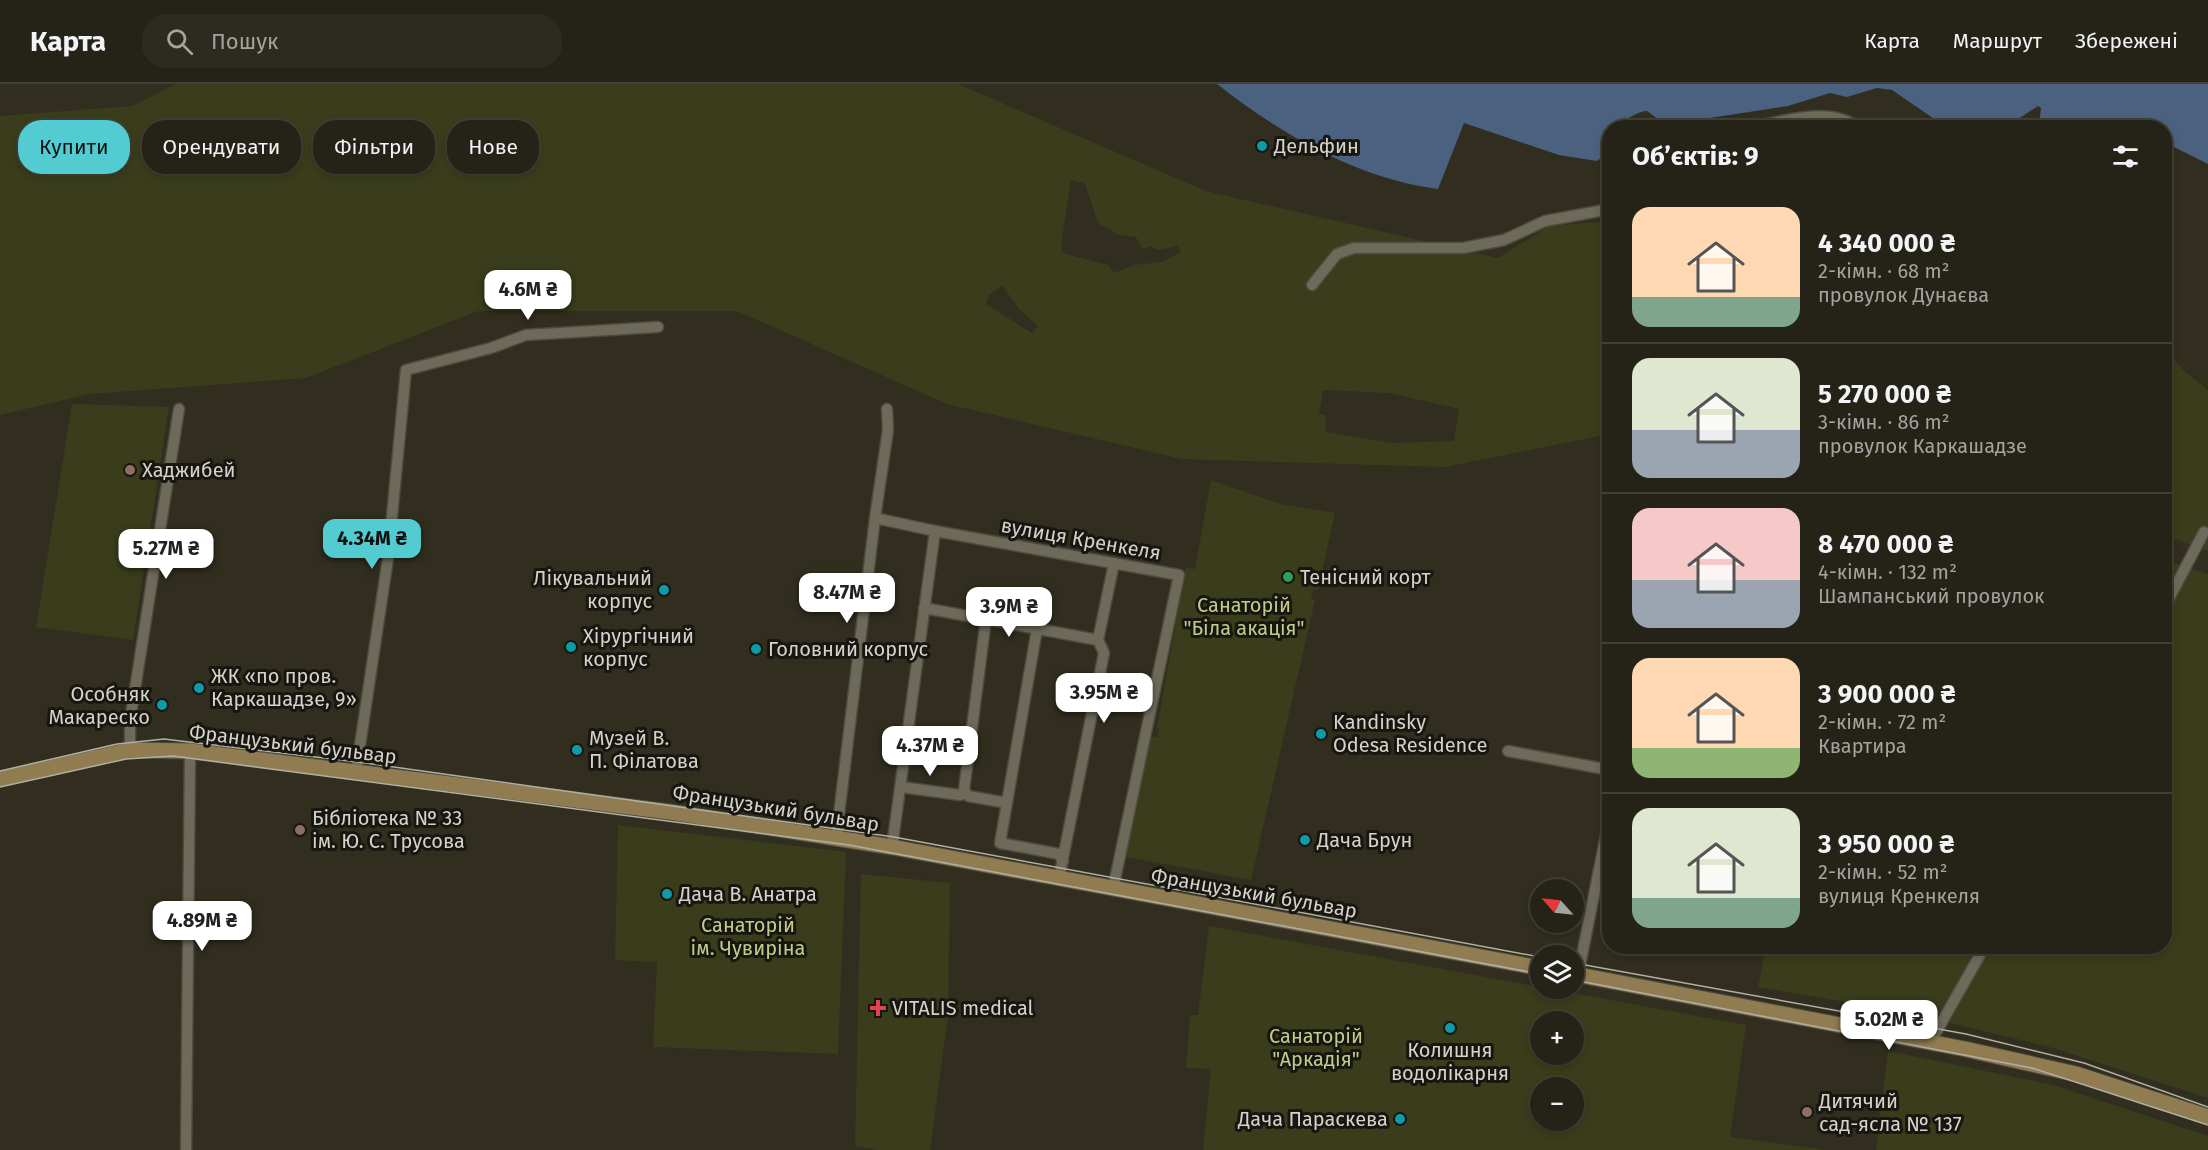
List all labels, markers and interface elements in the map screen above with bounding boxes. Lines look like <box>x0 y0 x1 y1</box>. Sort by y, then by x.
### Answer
search box <box>142 14 562 68</box>
text: Карта <box>30 25 106 58</box>
icon: search <box>163 25 196 58</box>
text: Пошук <box>211 28 278 55</box>
text: Карта <box>1864 28 1920 54</box>
text: Маршрут <box>1953 28 2042 54</box>
text: Збережені <box>2075 28 2178 54</box>
chip: Купити <box>18 120 130 174</box>
chip: Орендувати <box>142 120 301 174</box>
chip: Фільтри <box>313 120 435 174</box>
chip: Нове <box>447 120 539 174</box>
place label: Дельфин <box>1273 134 1359 158</box>
marker: Дельфин <box>1255 139 1269 153</box>
icon: filters <box>2109 140 2142 173</box>
text: Об’єктів: 9 <box>1632 141 1759 172</box>
text: 4 340 000 ₴ <box>1818 228 1955 259</box>
icon: home <box>1680 231 1752 303</box>
text: 2-кімн. · 68 m² <box>1818 259 1949 283</box>
pin: 4.6M ₴ <box>479 270 577 321</box>
text: 4.6M ₴ <box>498 277 558 301</box>
text: провулок Дунаєва <box>1818 283 1989 307</box>
text: 5 270 000 ₴ <box>1818 379 1951 410</box>
icon: home <box>1680 382 1752 454</box>
text: 3-кімн. · 86 m² <box>1818 410 1950 434</box>
text: провулок Каркашадзе <box>1818 434 2027 458</box>
place label: Хаджибей <box>142 458 236 482</box>
marker: Хаджибей <box>123 463 137 477</box>
street label: вулиця Кренкеля <box>999 513 1163 565</box>
pin: 4.34M ₴ <box>317 519 427 570</box>
text: 4.34M ₴ <box>337 526 407 550</box>
pin: 5.27M ₴ <box>111 529 221 580</box>
text: 8 470 000 ₴ <box>1818 529 1953 560</box>
icon: home <box>1680 532 1752 604</box>
text: 5.27M ₴ <box>133 536 199 560</box>
text: 4-кімн. · 132 m² <box>1818 560 1957 584</box>
place label: Тенісний корт <box>1300 565 1432 589</box>
place label: Лікувальний корпус <box>533 566 652 613</box>
marker: Тенісний корт <box>1281 570 1295 584</box>
pin: 8.47M ₴ <box>792 573 902 624</box>
text: 8.47M ₴ <box>813 580 881 604</box>
marker: Лікувальний корпус <box>657 583 671 597</box>
text: Шампанський провулок <box>1818 584 2044 608</box>
pin: 3.9M ₴ <box>960 587 1058 638</box>
park label: Санаторій "Біла акація" <box>1183 593 1305 640</box>
text: 3.9M ₴ <box>980 594 1038 618</box>
place label: Хірургічний корпус <box>583 624 694 671</box>
place label: Головний корпус <box>768 637 928 661</box>
marker: Хірургічний корпус <box>564 640 578 654</box>
marker: Головний корпус <box>749 642 763 656</box>
place label: ЖК «по пров. Каркашадзе, 9» <box>211 664 357 711</box>
pin: 3.95M ₴ <box>1049 673 1159 724</box>
text: 3 900 000 ₴ <box>1818 679 1956 710</box>
text: 3.95M ₴ <box>1070 680 1138 704</box>
marker: ЖК «по пров. Каркашадзе, 9» <box>192 681 206 695</box>
place label: Особняк Макареско <box>48 682 151 729</box>
icon: home <box>1680 682 1752 754</box>
marker: Особняк Макареско <box>155 698 169 712</box>
place label: Kandinsky Odesa Residence <box>1333 710 1487 757</box>
text: 2-кімн. · 72 m² <box>1818 710 1946 734</box>
street label: Французький бульвар <box>188 719 398 769</box>
place label: Музей В. П. Філатова <box>589 726 699 773</box>
pin: 4.37M ₴ <box>875 726 985 777</box>
marker: Kandinsky Odesa Residence <box>1314 727 1328 741</box>
text: 4.37M ₴ <box>896 733 964 757</box>
text: Квартира <box>1818 734 1907 758</box>
marker: Музей В. П. Філатова <box>570 743 584 757</box>
street label: Французький бульвар <box>671 780 881 836</box>
place label: Бібліотека № 33 ім. Ю. С. Трусова <box>312 806 465 853</box>
marker: Бібліотека № 33 ім. Ю. С. Трусова <box>293 823 307 837</box>
place label: Дача Брун <box>1316 828 1412 852</box>
text: 3 950 000 ₴ <box>1818 829 1954 860</box>
icon: home <box>1680 832 1752 904</box>
marker: Дача Брун <box>1298 833 1312 847</box>
text: 2-кімн. · 52 m² <box>1818 860 1947 884</box>
street label: Французький бульвар <box>1149 863 1359 923</box>
north arrow <box>1530 879 1584 933</box>
map controls <box>1530 879 1584 1131</box>
place label: Дача В. Анатра <box>678 882 817 906</box>
text: вулиця Кренкеля <box>1818 884 1980 908</box>
marker: Дача В. Анатра <box>660 887 674 901</box>
pin: 4.89M ₴ <box>147 901 257 952</box>
text: 4.89M ₴ <box>167 908 237 932</box>
park label: Санаторій ім. Чувиріна <box>691 913 805 960</box>
button: layers <box>1530 945 1584 999</box>
place label: VITALIS medical <box>892 996 1034 1020</box>
marker: VITALIS medical <box>869 999 887 1017</box>
pin: 5.02M ₴ <box>1834 1000 1944 1051</box>
text: 5.02M ₴ <box>1854 1007 1924 1031</box>
button: + <box>1530 1011 1584 1065</box>
marker: Колишня водолікарня <box>1443 1021 1457 1035</box>
park label: Санаторій "Аркадія" <box>1269 1024 1363 1071</box>
place label: Колишня водолікарня <box>1391 1038 1509 1085</box>
button: − <box>1530 1077 1584 1131</box>
place label: Дитячий сад-ясла № 137 <box>1818 1089 1962 1136</box>
marker: Дитячий сад-ясла № 137 <box>1800 1105 1814 1119</box>
place label: Дача Параскева <box>1237 1107 1388 1131</box>
marker: Дача Параскева <box>1393 1112 1407 1126</box>

